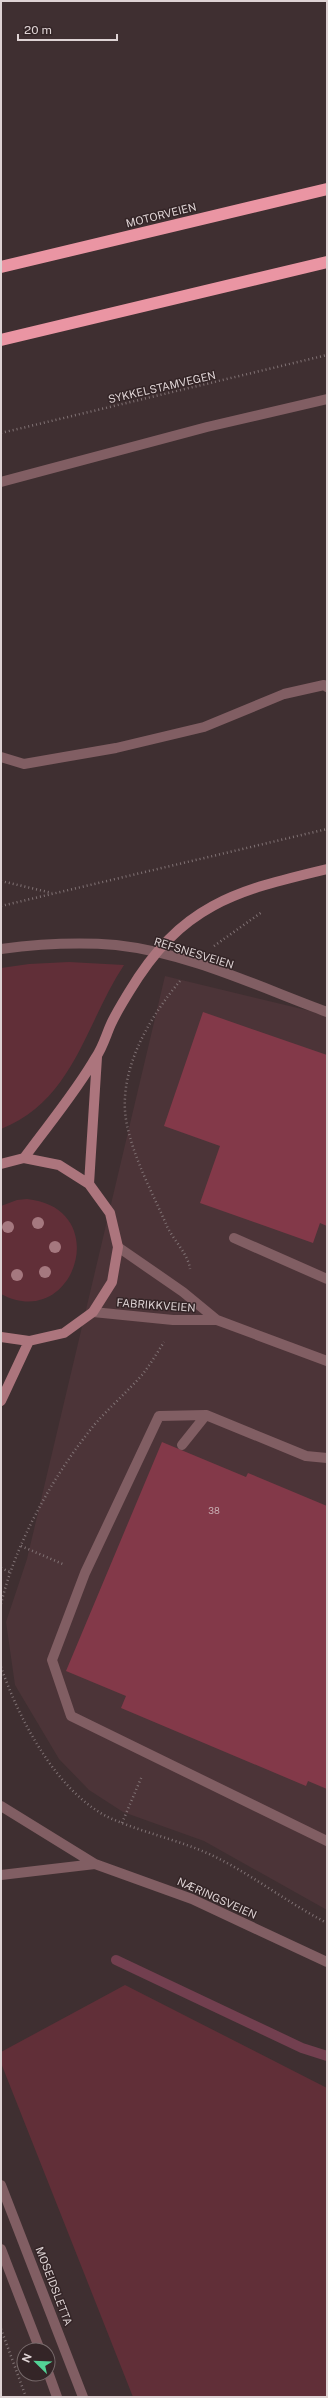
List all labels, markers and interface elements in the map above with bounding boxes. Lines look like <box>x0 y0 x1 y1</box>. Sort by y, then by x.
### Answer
scale bar <box>18 16 117 42</box>
text: 20 m <box>24 23 52 37</box>
street label: MOTORVEIEN <box>125 200 197 230</box>
street label: SYKKELSTAMVEGEN <box>107 369 217 405</box>
street label: REFSNESVEIEN <box>153 935 235 971</box>
street label: FABRIKKVEIEN <box>116 1296 196 1314</box>
house number: 38 <box>208 1505 220 1516</box>
street label: NÆRINGSVEIEN <box>175 1875 259 1921</box>
street label: MOSEIDSLETTA <box>33 2245 75 2327</box>
north arrow <box>16 2342 56 2382</box>
text: N <box>20 2352 34 2364</box>

